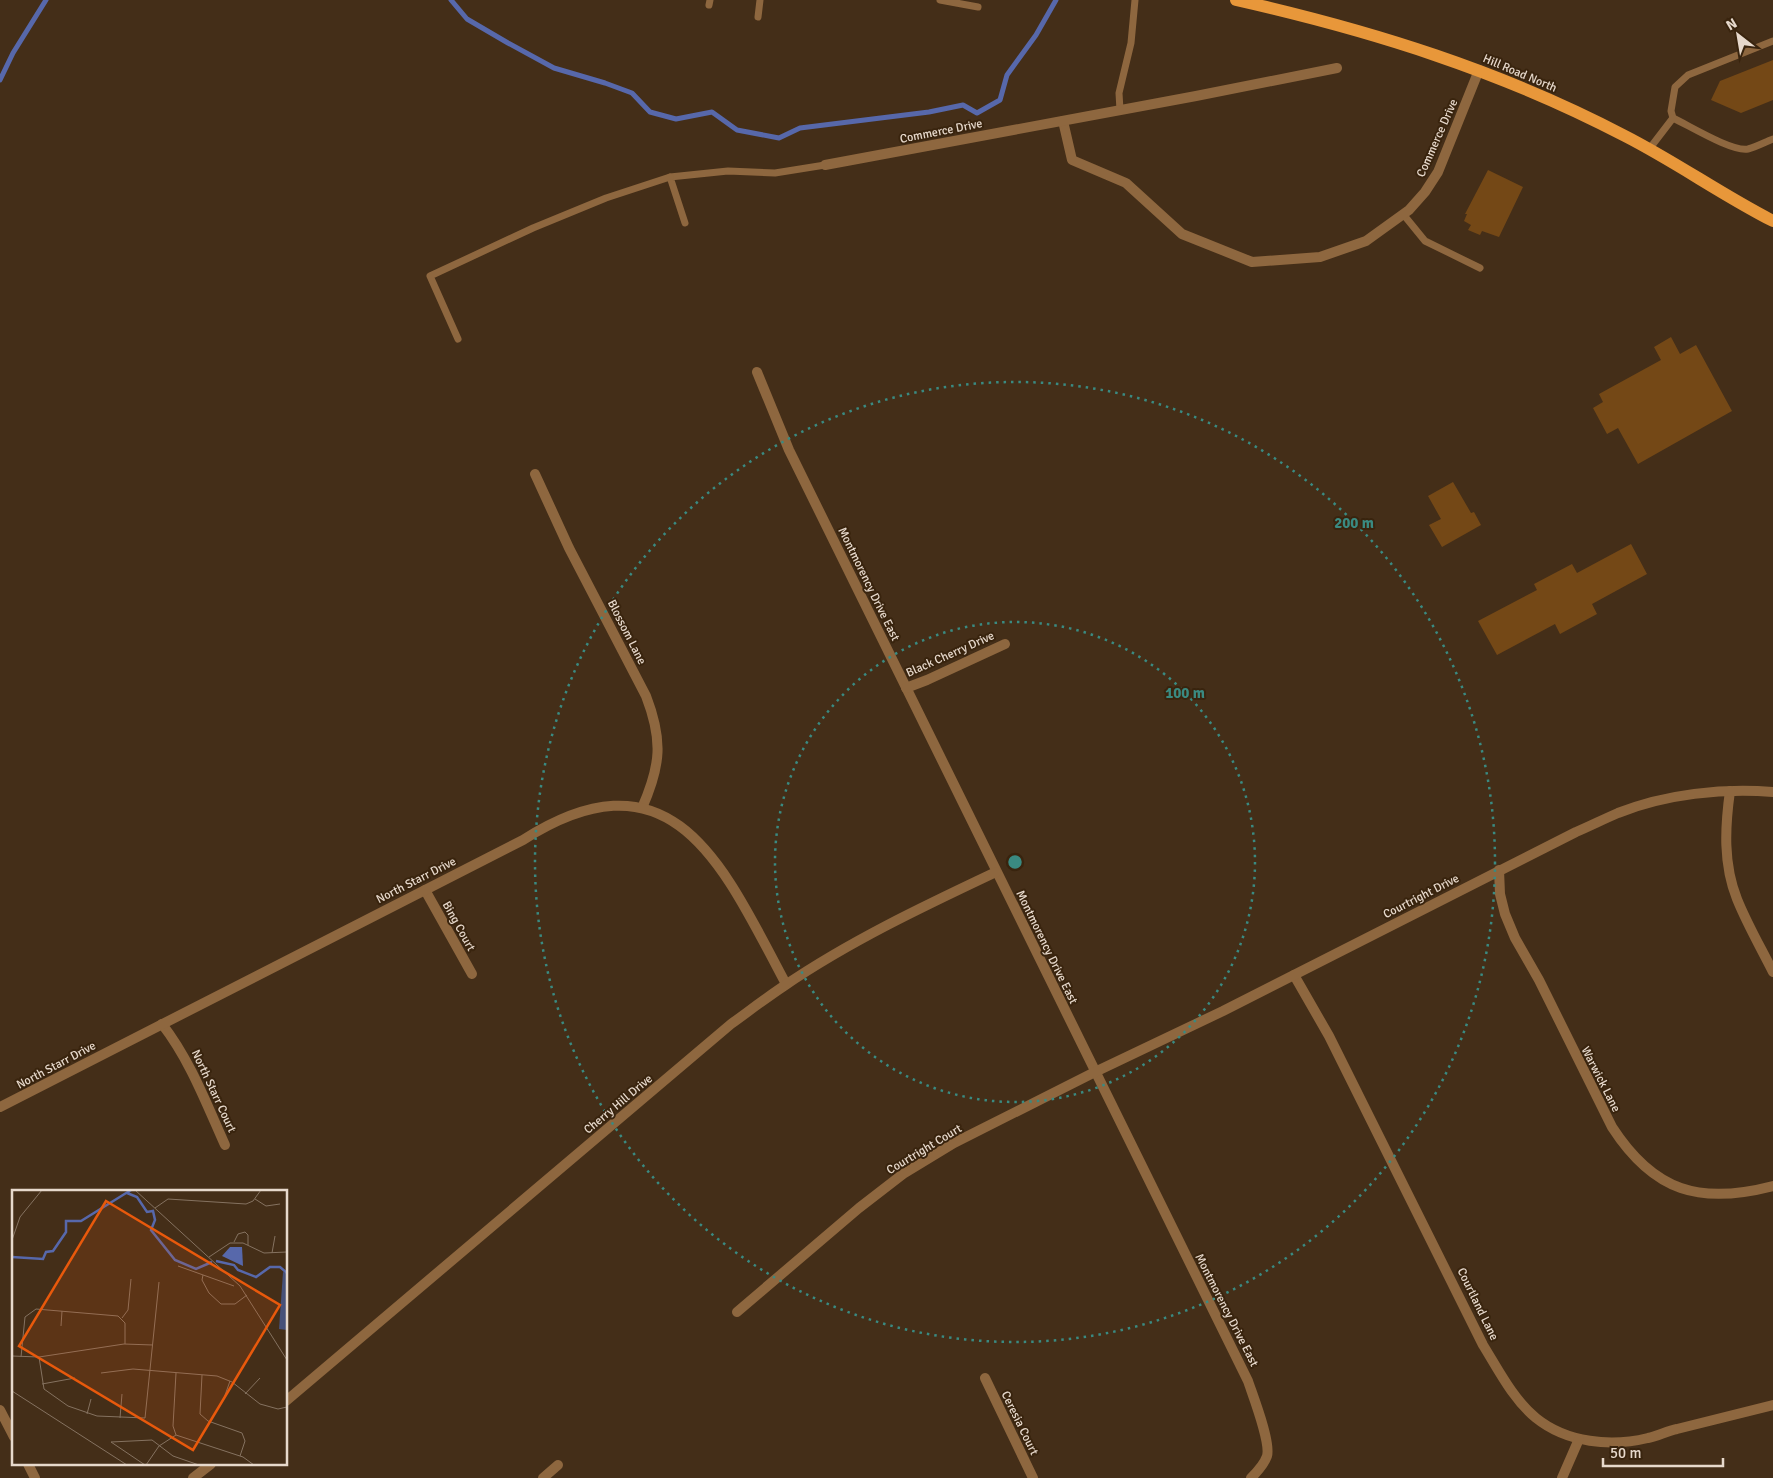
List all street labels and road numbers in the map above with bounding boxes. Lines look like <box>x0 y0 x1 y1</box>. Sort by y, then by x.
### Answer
street label: Hill Road North <box>1480 51 1559 96</box>
street label: Commerce Drive <box>1414 97 1461 180</box>
street label: Commerce Drive <box>899 116 984 147</box>
street label: Montmorency Drive East <box>834 525 903 644</box>
street label: Blossom Lane <box>604 597 649 667</box>
street label: Black Cherry Drive <box>904 628 997 681</box>
street label: North Starr Drive <box>374 854 459 907</box>
street label: Courtright Drive <box>1381 871 1462 922</box>
street label: Montmorency Drive East <box>1012 888 1081 1007</box>
street label: Bing Court <box>439 899 478 954</box>
street label: North Starr Drive <box>14 1038 98 1093</box>
street label: Warwick Lane <box>1578 1044 1624 1115</box>
street label: North Starr Court <box>188 1047 239 1135</box>
street label: Cherry Hill Drive <box>581 1071 656 1137</box>
street label: Courtright Court <box>884 1121 965 1178</box>
street label: Montmorency Drive East <box>1192 1251 1262 1369</box>
street label: Courtland Lane <box>1454 1266 1502 1343</box>
street label: Ceresia Court <box>998 1389 1042 1458</box>

